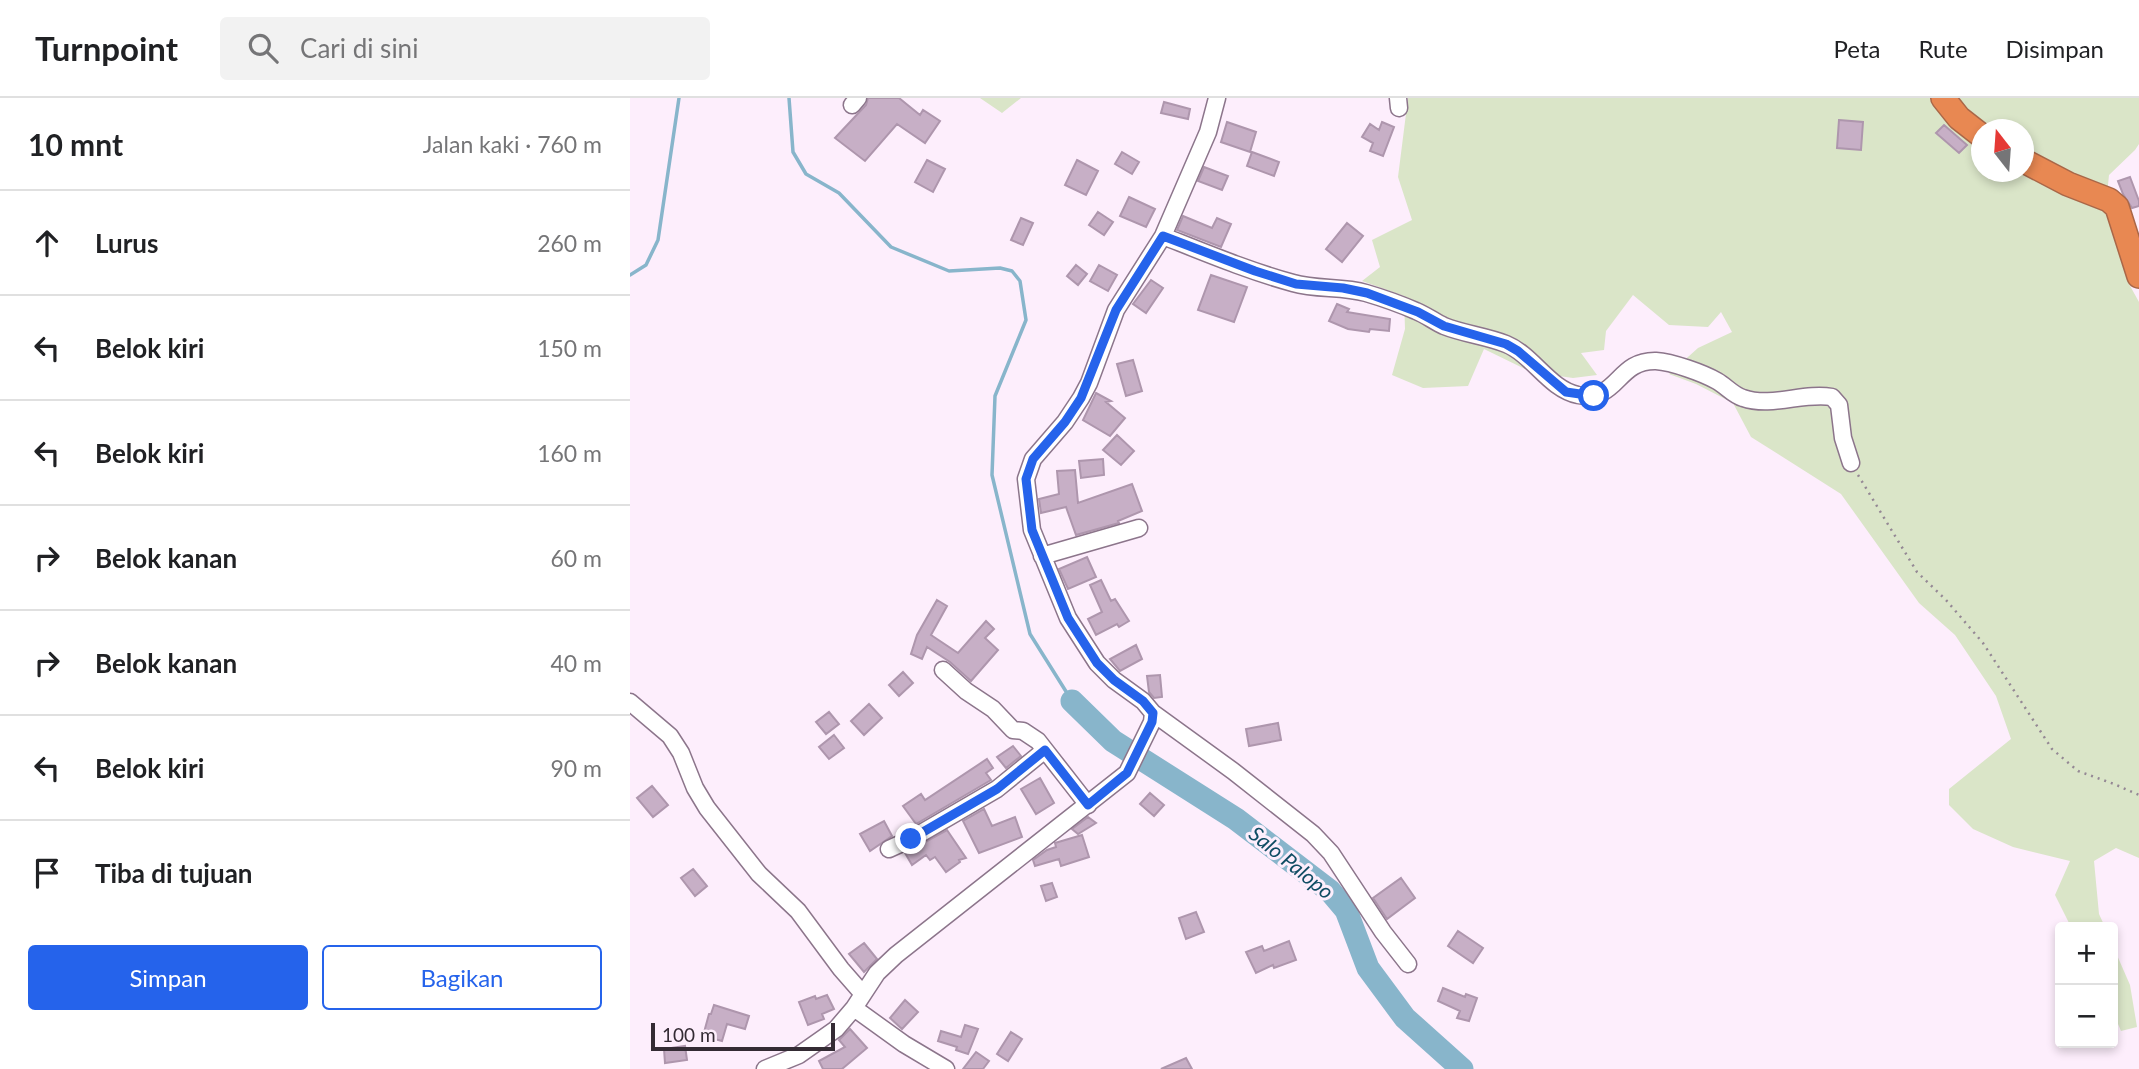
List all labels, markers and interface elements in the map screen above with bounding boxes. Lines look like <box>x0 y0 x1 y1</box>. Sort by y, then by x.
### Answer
search box <box>220 17 710 80</box>
text: Turnpoint <box>35 28 178 68</box>
icon: search <box>244 29 282 67</box>
text: Cari di sini <box>300 32 418 64</box>
text: Peta <box>1834 34 1880 63</box>
text: Rute <box>1918 34 1968 63</box>
text: Disimpan <box>2006 34 2104 63</box>
north arrow <box>1971 119 2034 182</box>
text: 10 mnt <box>28 126 123 162</box>
text: Jalan kaki · 760 m <box>423 130 602 158</box>
icon: ahead <box>28 224 66 262</box>
text: Lurus <box>95 227 158 259</box>
text: 260 m <box>537 229 602 257</box>
icon: left <box>28 329 66 367</box>
text: Belok kiri <box>95 332 204 364</box>
text: 150 m <box>537 334 602 362</box>
route start <box>1578 380 1609 411</box>
icon: left <box>28 434 66 472</box>
text: Belok kiri <box>95 437 204 469</box>
text: 160 m <box>537 439 602 467</box>
icon: right <box>28 539 66 577</box>
text: Belok kanan <box>95 542 237 574</box>
text: 60 m <box>551 544 602 572</box>
icon: right <box>28 644 66 682</box>
text: Belok kanan <box>95 647 237 679</box>
text: 40 m <box>551 649 602 677</box>
icon: left <box>28 749 66 787</box>
text: Belok kiri <box>95 752 204 784</box>
text: 90 m <box>551 754 602 782</box>
water label: Salo Palopo <box>1245 820 1339 903</box>
route end <box>895 823 926 854</box>
icon: arrive <box>28 854 66 892</box>
text: Tiba di tujuan <box>95 857 253 889</box>
map controls <box>2055 922 2118 1048</box>
button: + <box>2055 922 2118 985</box>
button: Simpan <box>28 945 308 1010</box>
button: Bagikan <box>322 945 602 1010</box>
button: − <box>2055 985 2118 1048</box>
scale bar <box>651 1020 835 1052</box>
text: 100 m <box>662 1023 716 1046</box>

